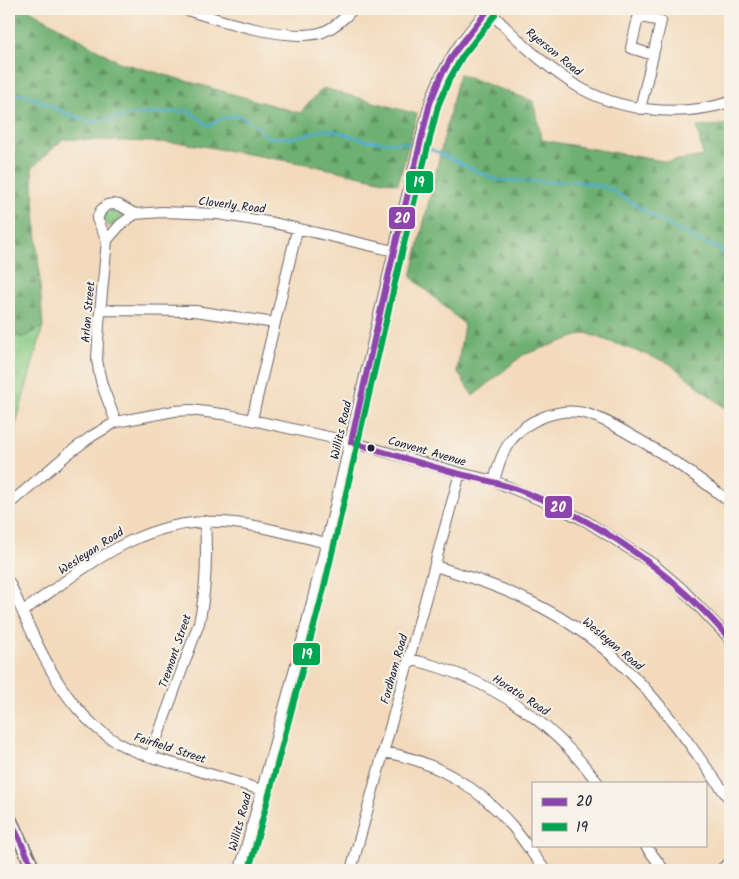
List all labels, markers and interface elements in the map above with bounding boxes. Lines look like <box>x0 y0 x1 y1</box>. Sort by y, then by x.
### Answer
street label: Ryerson Road <box>521 24 587 82</box>
line badge: 19 <box>405 170 434 194</box>
text: 19 <box>413 172 425 194</box>
street label: Cloverly Road <box>197 192 268 219</box>
line badge: 20 <box>388 206 416 230</box>
text: 20 <box>394 208 410 230</box>
street label: Arlan Street <box>76 280 101 343</box>
street label: Willits Road <box>326 398 358 461</box>
street label: Convent Avenue <box>385 431 469 472</box>
unlabelled marker <box>366 443 376 453</box>
line badge: 20 <box>544 495 573 519</box>
text: 20 <box>550 497 566 519</box>
street label: Wesleyan Road <box>55 523 129 580</box>
street label: Tremont Street <box>154 611 197 691</box>
street label: Wesleyan Road <box>578 613 648 676</box>
street label: Fordham Road <box>375 631 414 706</box>
line badge: 19 <box>292 642 321 666</box>
text: 19 <box>301 644 313 666</box>
street label: Horatio Road <box>488 670 554 722</box>
street label: Fairfield Street <box>131 728 209 769</box>
legend <box>532 782 706 846</box>
street label: Willits Road <box>224 790 258 853</box>
text: 20 <box>576 790 593 814</box>
text: 19 <box>576 816 589 840</box>

